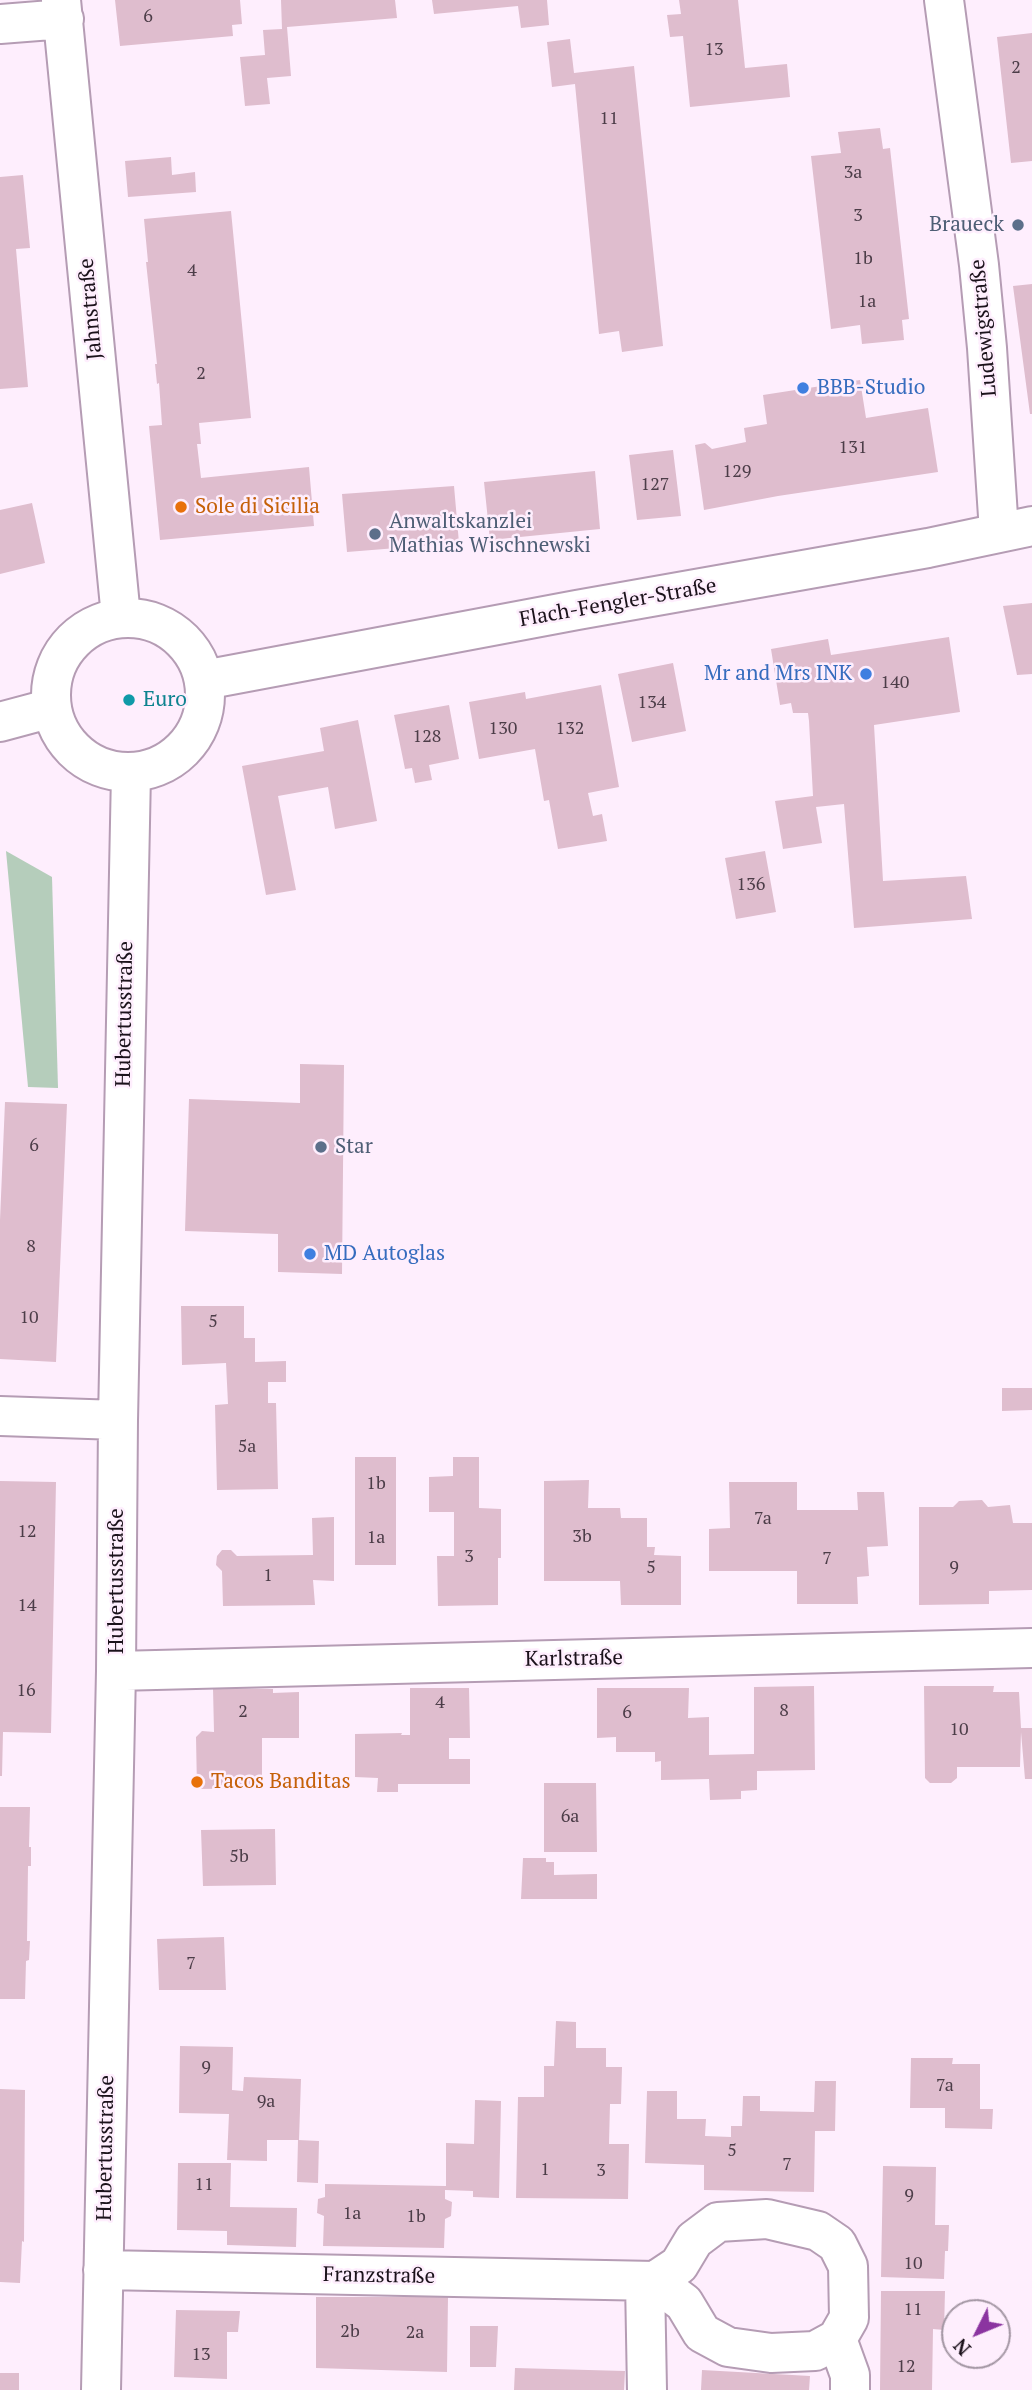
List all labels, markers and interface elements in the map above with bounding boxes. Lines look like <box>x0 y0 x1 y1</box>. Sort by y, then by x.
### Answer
house number: 6 <box>143 6 153 28</box>
house number: 13 <box>704 39 724 61</box>
house number: 2 <box>1011 57 1021 79</box>
house number: 11 <box>599 108 619 130</box>
house number: 3a <box>844 162 862 184</box>
house number: 3 <box>853 205 863 227</box>
place label: Braueck <box>929 212 1004 238</box>
marker: Braueck <box>1010 217 1026 233</box>
house number: 1b <box>853 248 873 270</box>
street label: Jahnstraße <box>74 257 108 361</box>
street label: Ludewigstraße <box>965 258 1003 398</box>
house number: 4 <box>187 260 197 282</box>
house number: 1a <box>858 291 876 313</box>
house number: 2 <box>196 363 206 385</box>
place label: BBB-Studio <box>817 375 925 401</box>
marker: BBB-Studio <box>795 380 811 396</box>
house number: 131 <box>839 437 867 459</box>
house number: 129 <box>723 461 751 483</box>
house number: 127 <box>641 474 669 496</box>
place label: Sole di Sicilia <box>195 494 320 520</box>
marker: Sole di Sicilia <box>173 499 189 515</box>
place label: Anwaltskanzlei Mathias Wischnewski <box>389 509 591 559</box>
marker: Anwaltskanzlei Mathias Wischnewski <box>367 526 383 542</box>
street label: Flach-Fengler-Straße <box>518 573 718 633</box>
place label: Mr and Mrs INK <box>704 661 852 687</box>
marker: Mr and Mrs INK <box>858 666 874 682</box>
house number: 140 <box>881 672 909 694</box>
place label: Euro <box>143 687 187 713</box>
marker: Euro <box>121 692 137 708</box>
house number: 134 <box>638 692 666 714</box>
house number: 130 <box>489 718 517 740</box>
house number: 132 <box>556 718 584 740</box>
house number: 128 <box>413 726 441 748</box>
house number: 136 <box>737 874 765 896</box>
street label: Hubertusstraße <box>111 941 139 1087</box>
place label: Star <box>335 1134 373 1160</box>
house number: 6 <box>29 1135 39 1157</box>
marker: Star <box>313 1139 329 1155</box>
house number: 8 <box>26 1236 36 1258</box>
place label: MD Autoglas <box>324 1241 445 1267</box>
marker: MD Autoglas <box>302 1246 318 1262</box>
house number: 10 <box>19 1307 39 1329</box>
house number: 5 <box>208 1311 218 1333</box>
house number: 5a <box>238 1436 256 1458</box>
house number: 1b <box>366 1473 386 1495</box>
street label: Hubertusstraße <box>104 1508 130 1654</box>
house number: 7a <box>754 1508 772 1530</box>
house number: 12 <box>17 1521 37 1543</box>
house number: 3b <box>572 1526 592 1548</box>
house number: 1a <box>367 1527 385 1549</box>
house number: 3 <box>464 1546 474 1568</box>
house number: 7 <box>822 1548 832 1570</box>
house number: 5 <box>646 1557 656 1579</box>
house number: 9 <box>949 1557 959 1579</box>
house number: 1 <box>263 1565 273 1587</box>
house number: 14 <box>17 1595 37 1617</box>
street label: Karlstraße <box>525 1646 623 1672</box>
house number: 16 <box>16 1680 36 1702</box>
house number: 4 <box>435 1692 445 1714</box>
house number: 8 <box>779 1700 789 1722</box>
house number: 2 <box>238 1701 248 1723</box>
house number: 6 <box>622 1702 632 1724</box>
house number: 10 <box>949 1719 969 1741</box>
place label: Tacos Banditas <box>211 1769 351 1795</box>
marker: Tacos Banditas <box>189 1774 205 1790</box>
house number: 6a <box>561 1806 579 1828</box>
house number: 5b <box>229 1846 249 1868</box>
house number: 7 <box>186 1953 196 1975</box>
house number: 9 <box>201 2057 211 2079</box>
street label: Hubertusstraße <box>92 2075 120 2221</box>
house number: 7a <box>936 2075 954 2097</box>
house number: 9a <box>257 2091 275 2113</box>
house number: 5 <box>727 2140 737 2162</box>
house number: 7 <box>782 2154 792 2176</box>
house number: 1 <box>540 2159 550 2181</box>
house number: 3 <box>596 2160 606 2182</box>
house number: 11 <box>194 2174 214 2196</box>
house number: 9 <box>904 2185 914 2207</box>
house number: 1a <box>343 2203 361 2225</box>
house number: 1b <box>406 2206 426 2228</box>
house number: 10 <box>903 2253 923 2275</box>
street label: Franzstraße <box>323 2262 435 2290</box>
house number: 11 <box>903 2299 923 2321</box>
north arrow <box>941 2299 1011 2369</box>
house number: 2b <box>340 2321 360 2343</box>
house number: 2a <box>406 2322 424 2344</box>
text: N <box>948 2334 976 2361</box>
house number: 13 <box>191 2344 211 2366</box>
house number: 12 <box>896 2356 916 2378</box>

